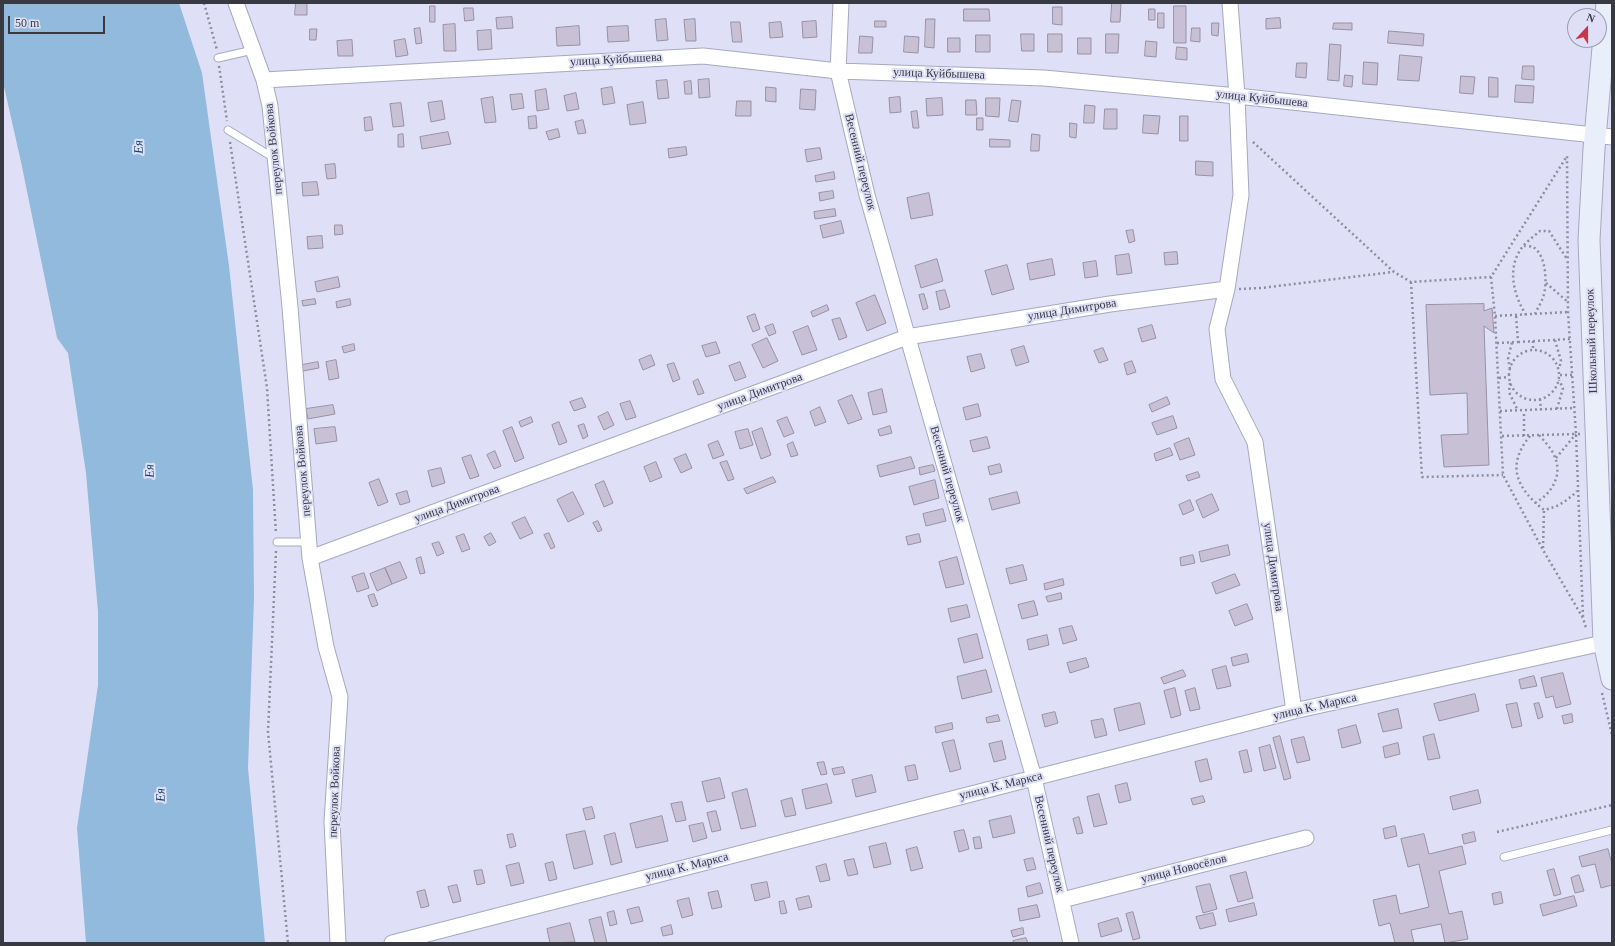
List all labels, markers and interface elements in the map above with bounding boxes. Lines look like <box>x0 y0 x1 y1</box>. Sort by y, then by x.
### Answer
scale bar <box>10 8 107 34</box>
north arrow <box>1567 8 1607 48</box>
text: N <box>1585 11 1597 25</box>
text: 50 m <box>15 16 39 30</box>
street label: улица Куйбышева <box>570 50 662 70</box>
street label: улица Куйбышева <box>893 65 985 83</box>
street label: улица Куйбышева <box>1216 87 1308 111</box>
street label: переулок Войкова <box>262 103 286 195</box>
street label: Весенний переулок <box>841 112 879 212</box>
water label: Ея <box>131 140 147 154</box>
street label: Школьный переулок <box>1583 288 1601 394</box>
street label: улица Димитрова <box>1027 296 1117 324</box>
street label: улица Димитрова <box>715 370 805 414</box>
street label: Весенний переулок <box>926 424 968 524</box>
street label: переулок Войкова <box>292 425 314 517</box>
water label: Ея <box>142 464 158 478</box>
street label: улица Димитрова <box>412 482 502 526</box>
street label: улица Димитрова <box>1260 522 1286 612</box>
street label: улица К. Маркса <box>1272 690 1358 724</box>
street label: переулок Войкова <box>326 746 344 838</box>
street label: улица К. Маркса <box>958 769 1044 803</box>
water label: Ея <box>153 788 169 802</box>
street label: Весенний переулок <box>1031 794 1067 894</box>
street label: улица К. Маркса <box>644 850 730 884</box>
street label: улица Новосёлов <box>1140 851 1228 887</box>

